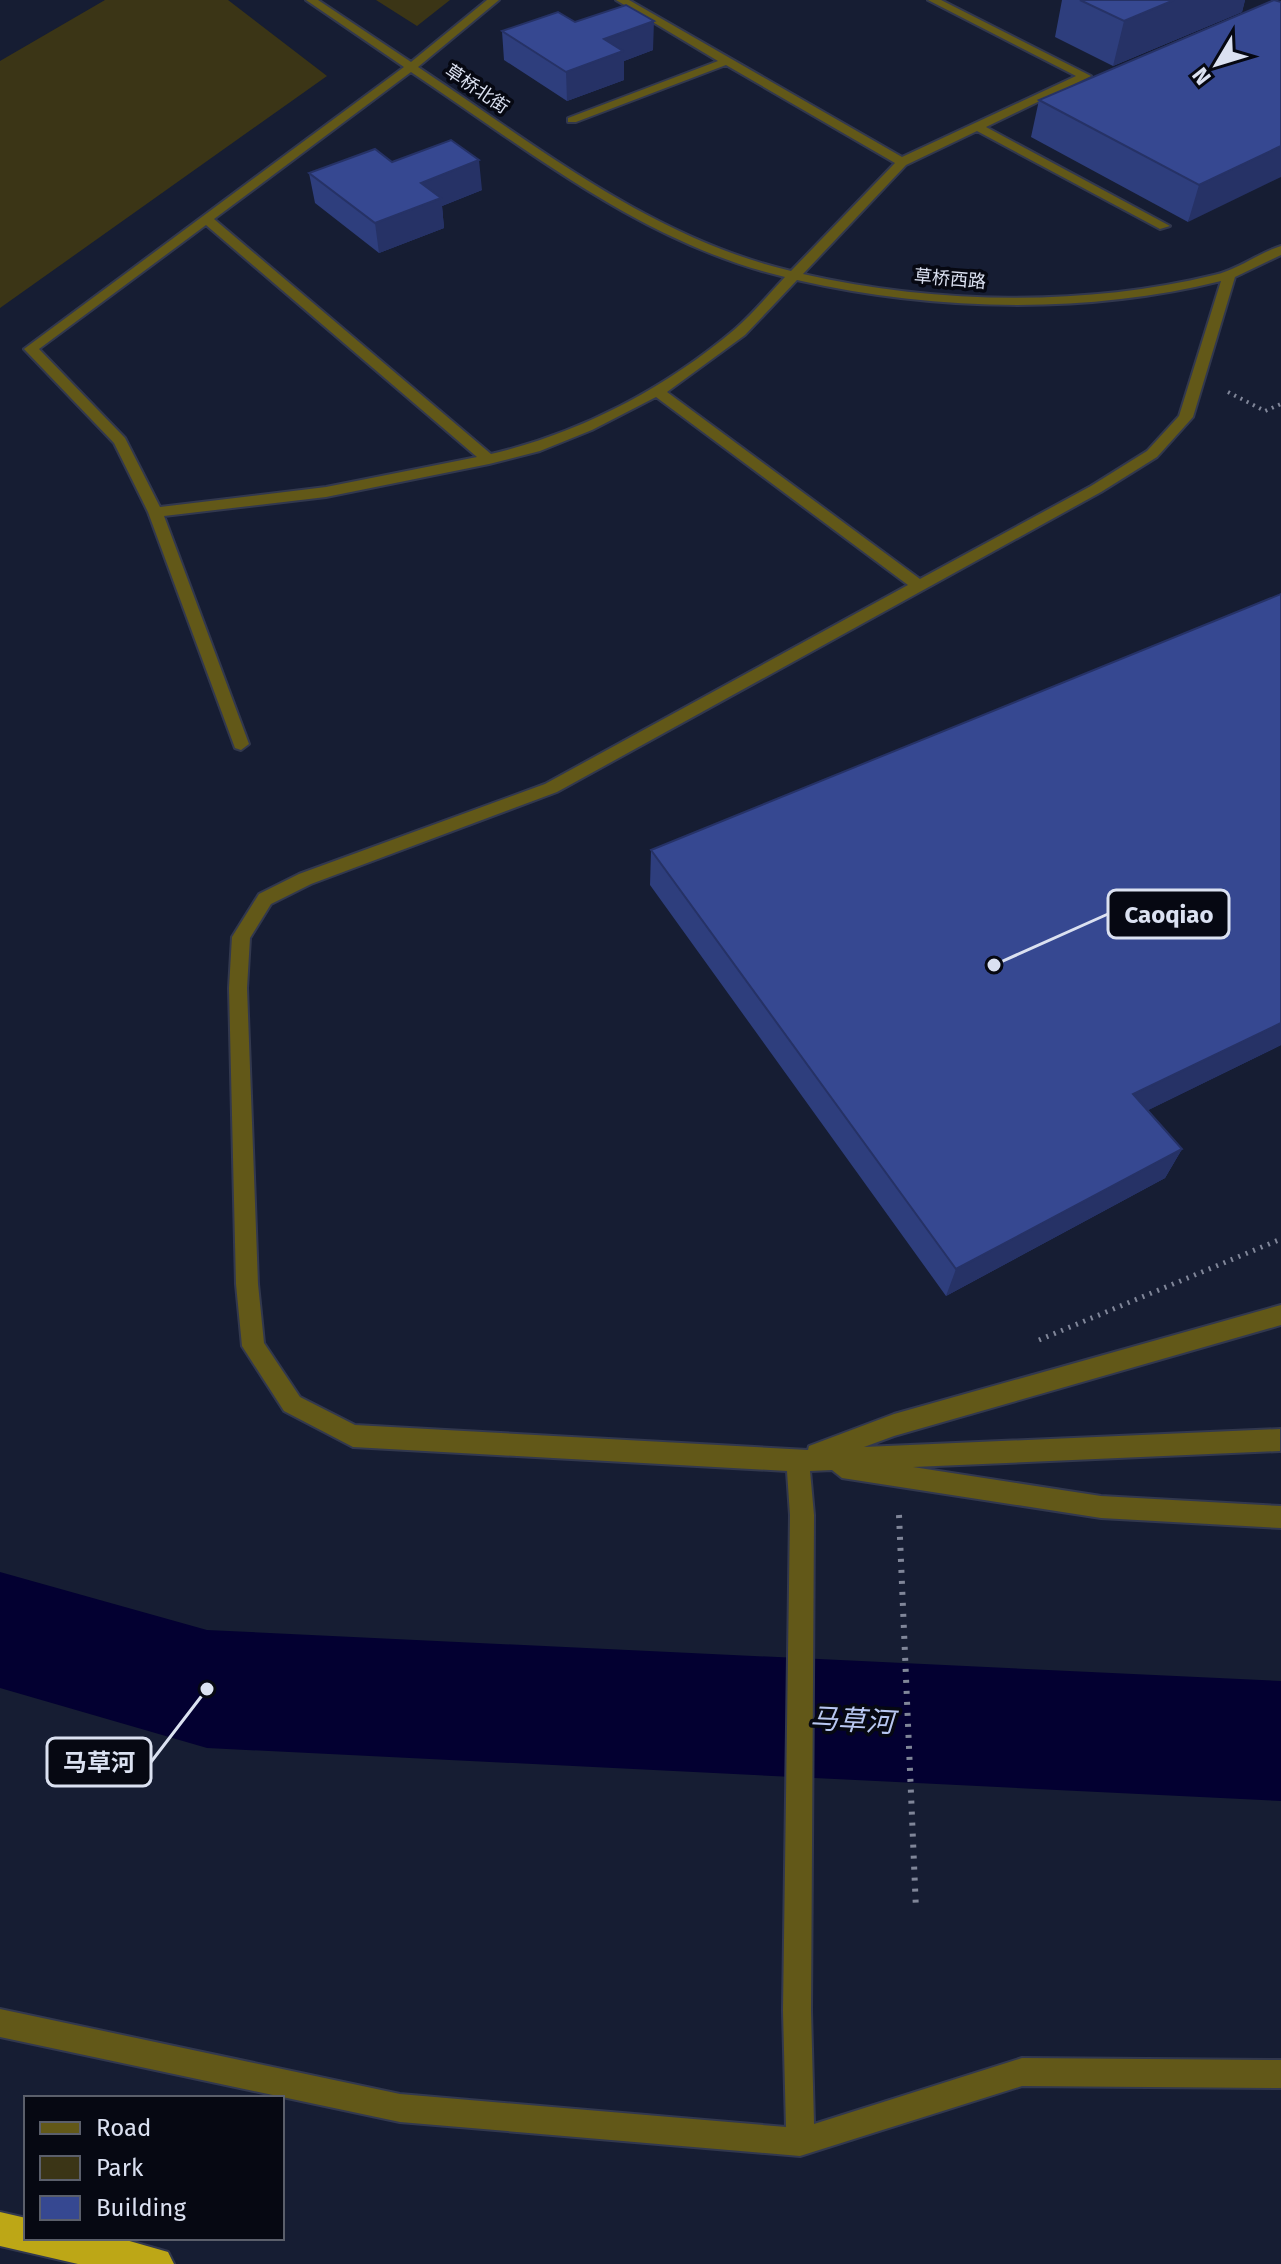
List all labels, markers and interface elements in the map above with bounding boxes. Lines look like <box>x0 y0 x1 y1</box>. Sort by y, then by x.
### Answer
north arrow <box>1177 24 1257 104</box>
street label: 草桥北街 <box>441 60 513 118</box>
text: N <box>1187 62 1217 90</box>
street label: 草桥西路 <box>913 265 987 293</box>
callout: Caoqiao <box>1108 890 1229 938</box>
text: Caoqiao <box>1124 901 1214 929</box>
water label: 马草河 <box>809 1702 900 1739</box>
callout: 马草河 <box>47 1738 151 1786</box>
text: 马草河 <box>63 1749 135 1777</box>
legend <box>24 2096 284 2240</box>
text: Road <box>96 2114 151 2142</box>
text: Park <box>96 2154 144 2182</box>
text: Building <box>96 2194 186 2222</box>

